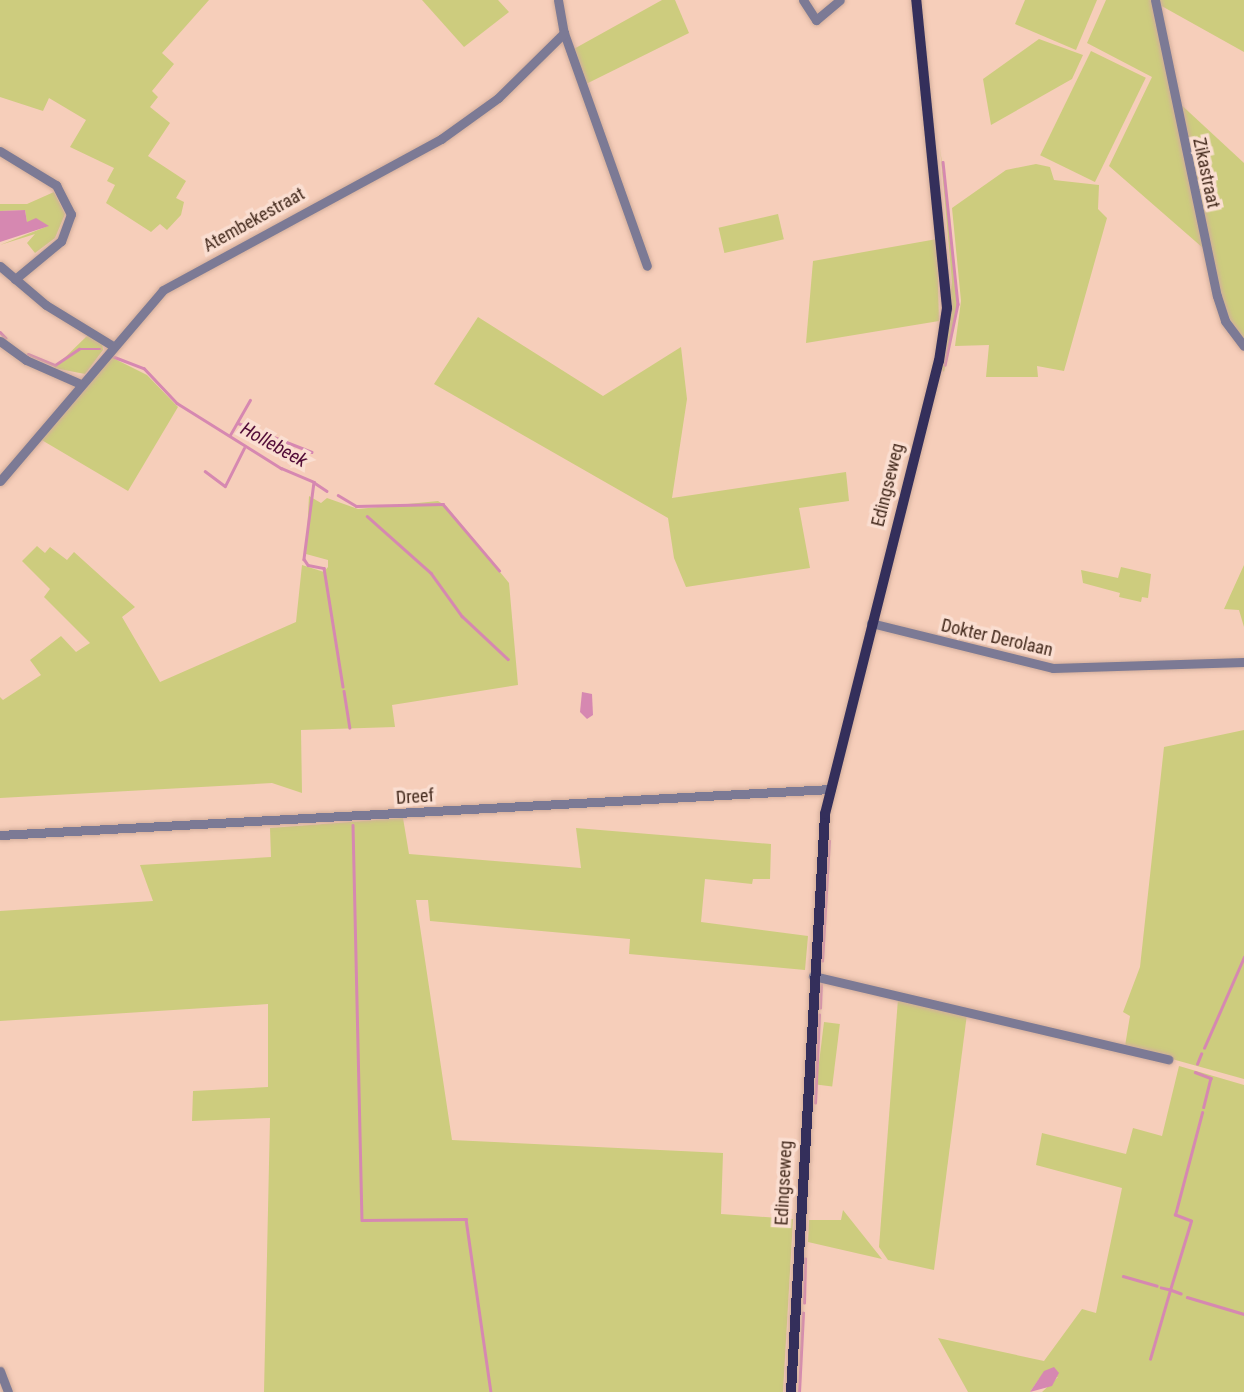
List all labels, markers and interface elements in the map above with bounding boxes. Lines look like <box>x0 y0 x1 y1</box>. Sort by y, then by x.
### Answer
street label: Zikastraat <box>1188 136 1224 210</box>
street label: Atembekestraat <box>200 183 308 257</box>
water label: Hollebeek <box>237 417 311 473</box>
street label: Edingseweg <box>867 441 909 529</box>
street label: Dokter Derolaan <box>939 615 1055 661</box>
street label: Dreef <box>395 785 435 809</box>
street label: Edingseweg <box>771 1140 797 1226</box>

